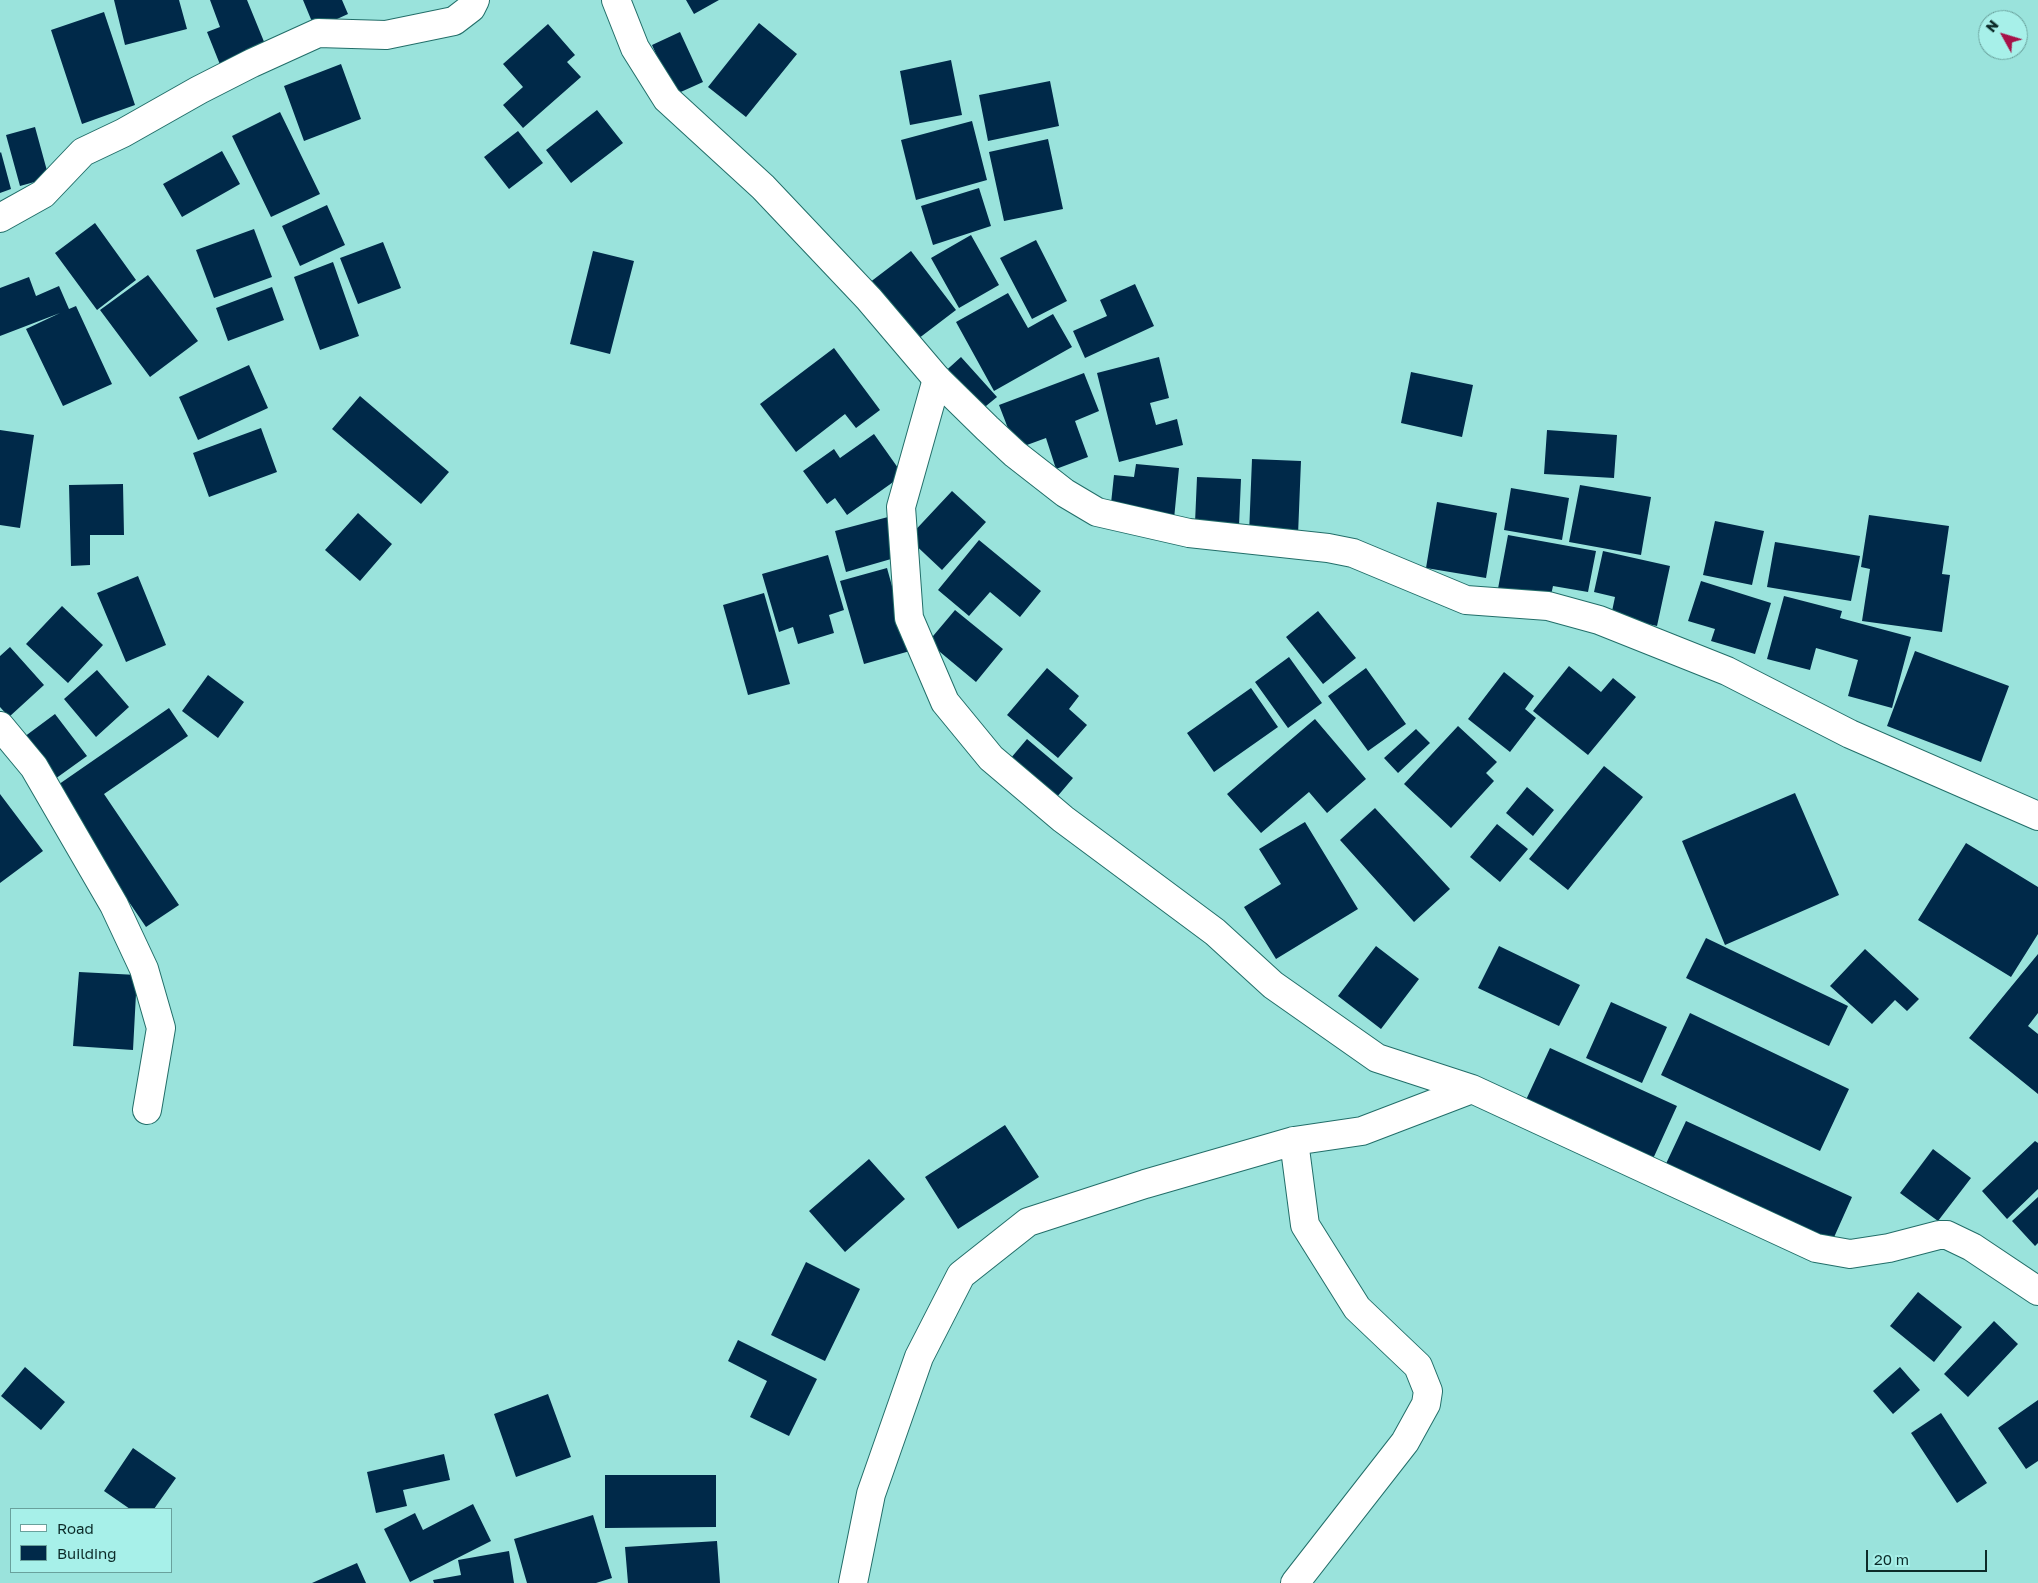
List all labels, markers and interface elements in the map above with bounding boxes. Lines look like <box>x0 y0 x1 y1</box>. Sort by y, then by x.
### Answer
north arrow <box>1978 10 2028 60</box>
text: N <box>1982 16 2002 35</box>
legend <box>10 1508 172 1573</box>
text: Road <box>57 1519 94 1537</box>
scale bar <box>1868 1540 1989 1572</box>
text: Building <box>57 1544 117 1562</box>
text: 20 m <box>1874 1550 1909 1568</box>

